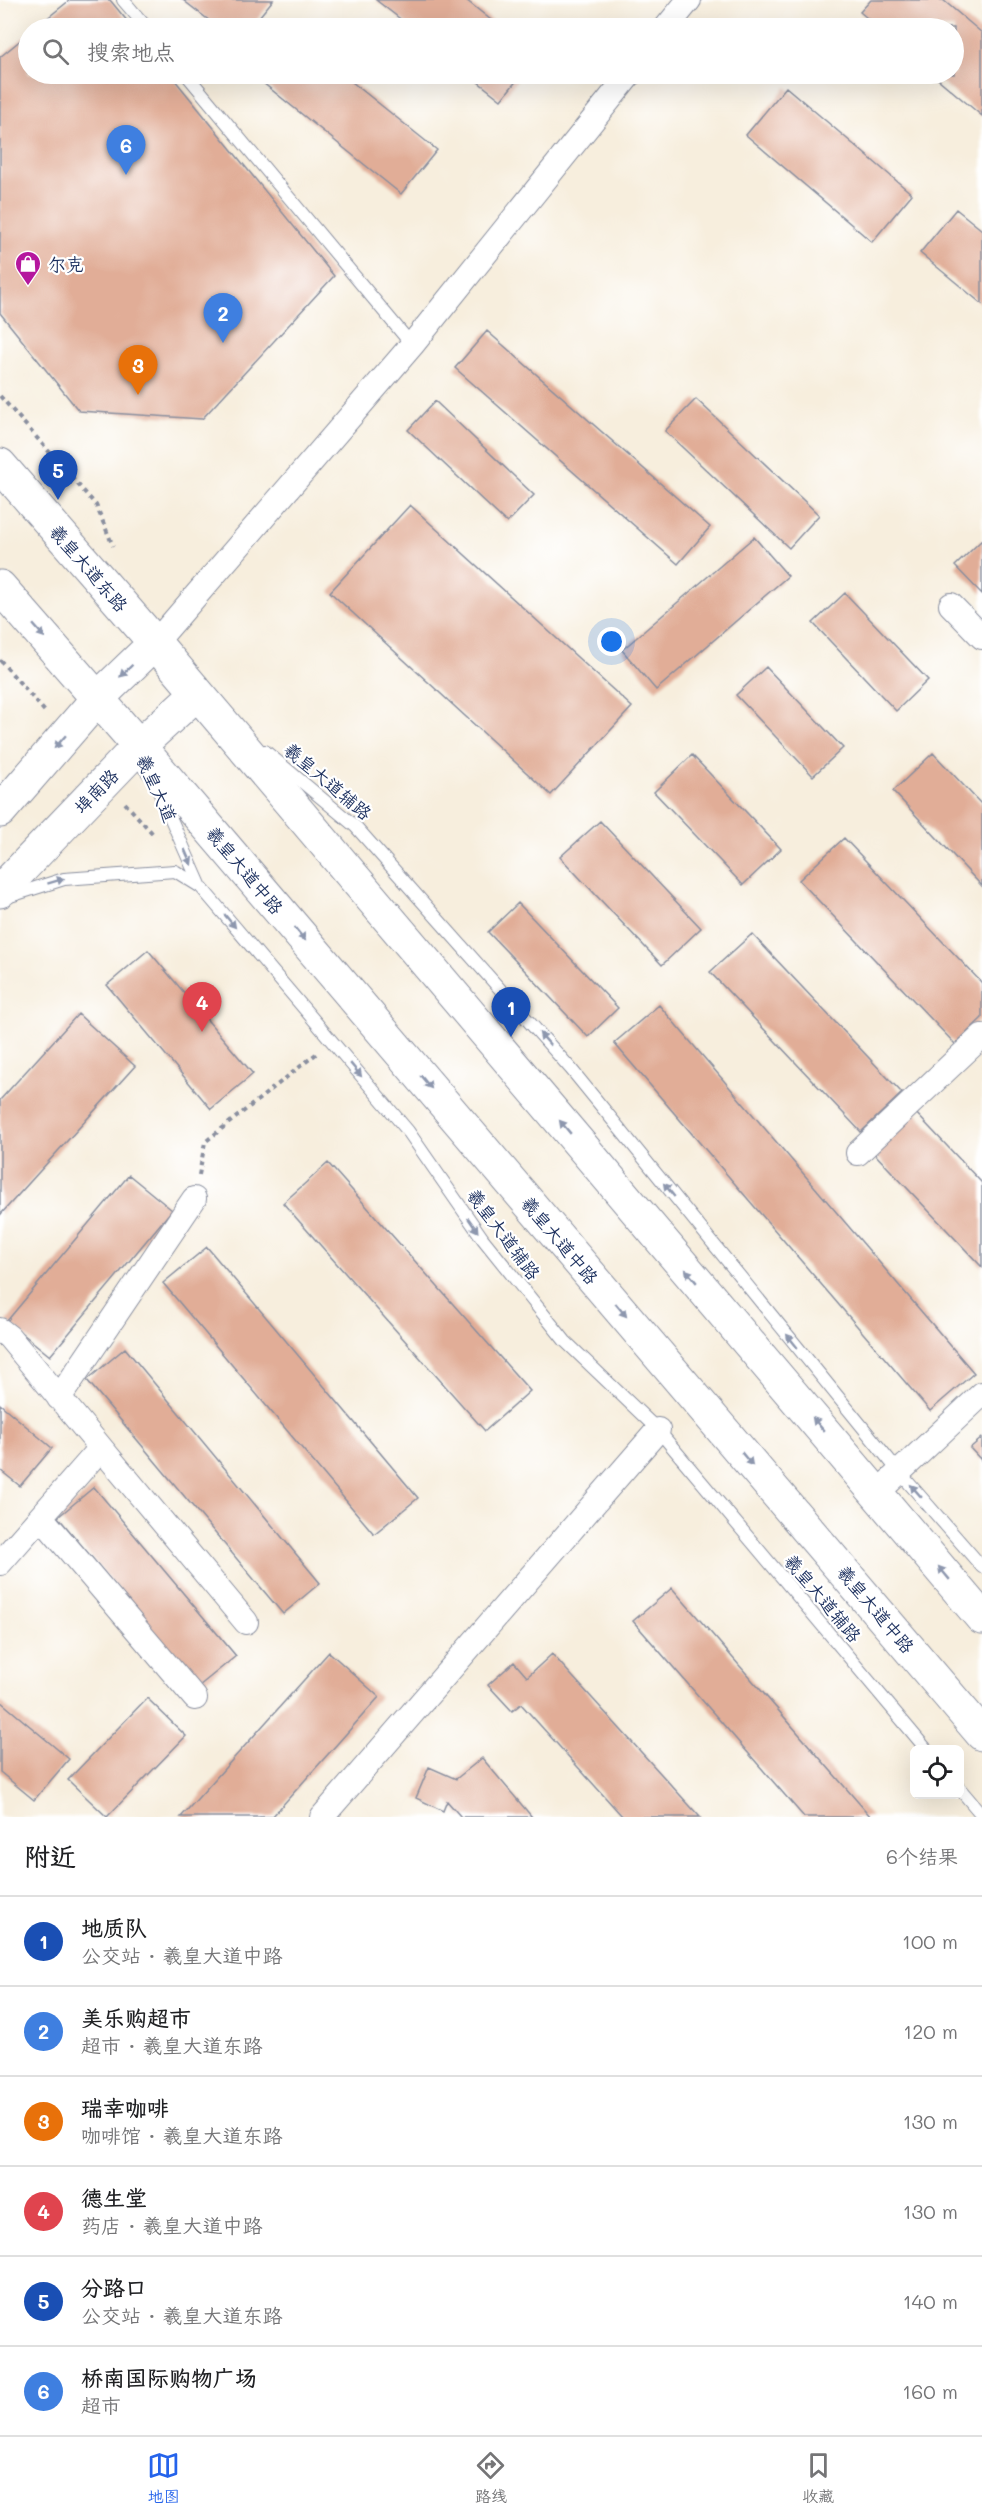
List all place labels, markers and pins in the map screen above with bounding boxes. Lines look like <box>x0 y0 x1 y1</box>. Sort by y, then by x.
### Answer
pin: 6 <box>106 126 146 175</box>
shop icon: 尔克 <box>13 249 43 287</box>
place label: 尔克 <box>48 252 84 276</box>
pin: 2 <box>204 294 242 343</box>
pin: 3 <box>118 346 158 395</box>
pin: 5 <box>38 450 78 500</box>
pin: 4 <box>182 982 222 1032</box>
pin: 1 <box>492 988 530 1037</box>

